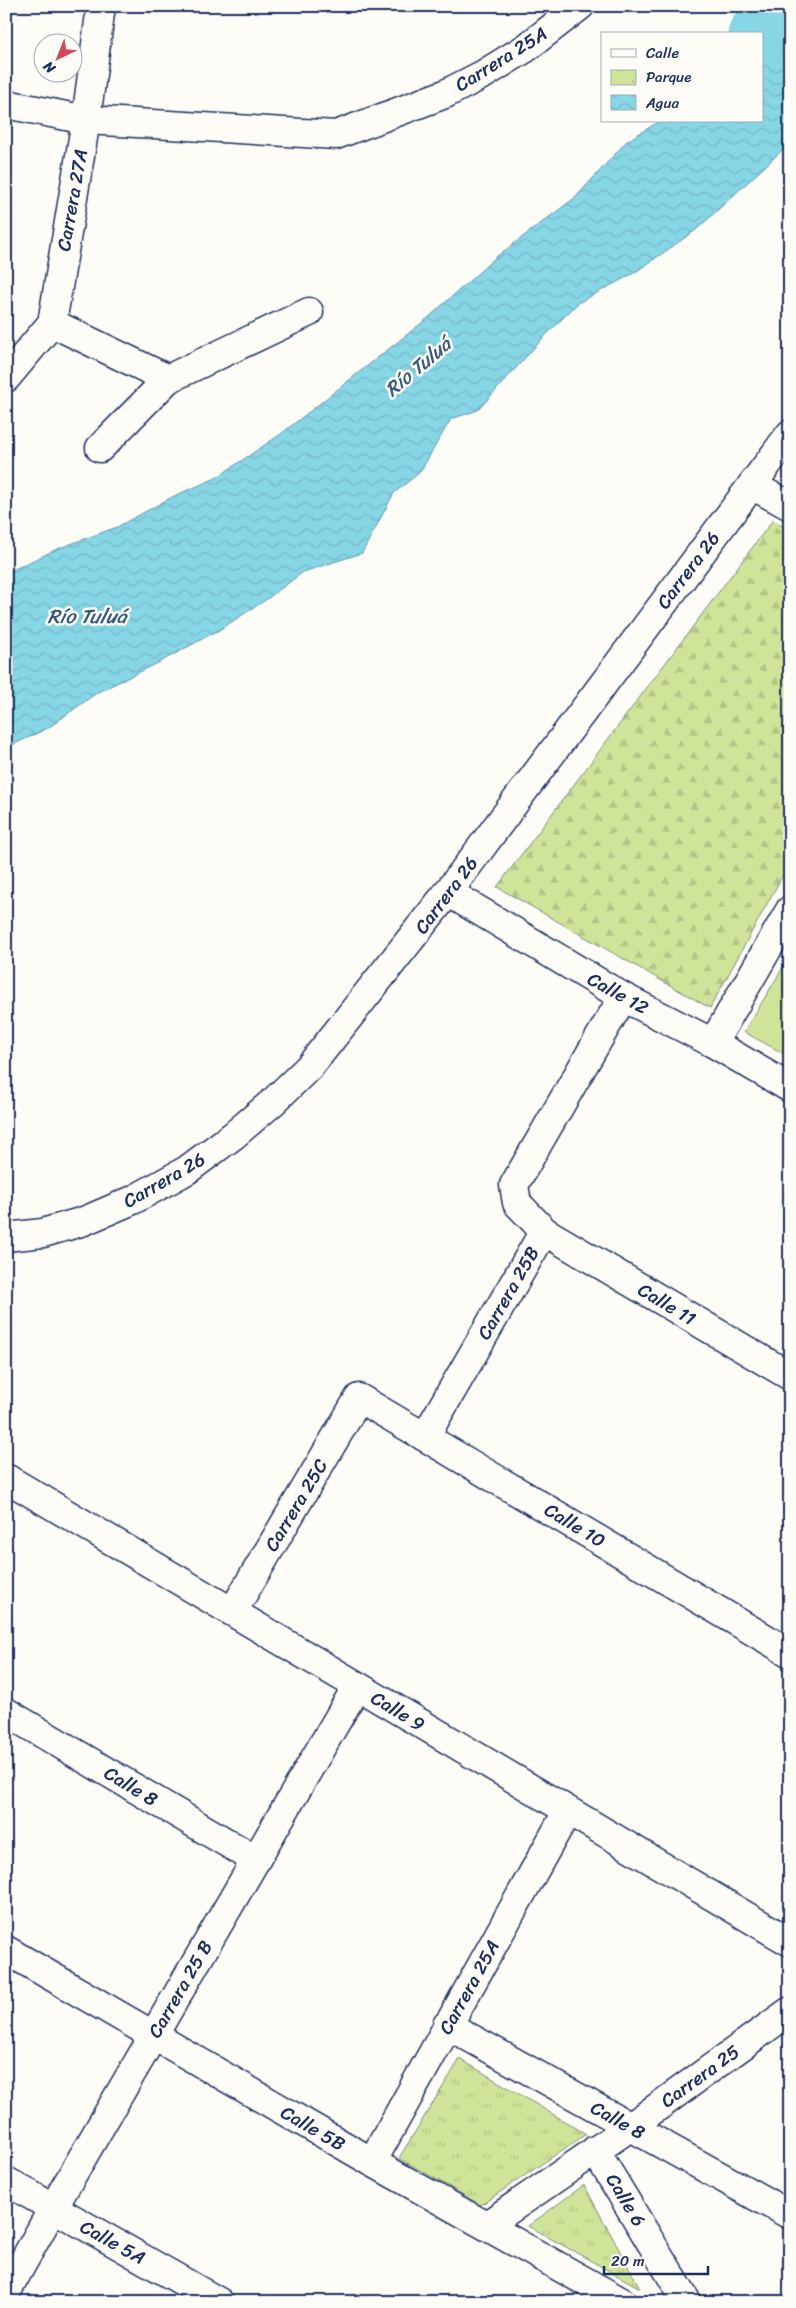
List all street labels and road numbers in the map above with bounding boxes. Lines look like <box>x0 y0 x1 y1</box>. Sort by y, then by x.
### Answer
street label: Carrera 25A <box>448 17 554 101</box>
street label: Carrera 27A <box>47 146 97 254</box>
street label: Carrera 26 <box>648 524 728 616</box>
street label: Carrera 26 <box>406 849 486 941</box>
street label: Calle 12 <box>581 963 655 1023</box>
street label: Carrera 26 <box>116 1143 212 1217</box>
street label: Carrera 25B <box>468 1240 548 1346</box>
street label: Calle 11 <box>631 1274 703 1334</box>
street label: Carrera 25C <box>255 1452 337 1558</box>
street label: Calle 10 <box>538 1494 612 1556</box>
street label: Calle 9 <box>364 1682 432 1740</box>
street label: Calle 8 <box>97 1757 165 1815</box>
street label: Carrera 25A <box>429 1933 509 2041</box>
street label: Carrera 25 B <box>139 1934 221 2044</box>
street label: Carrera 25 <box>653 2036 747 2116</box>
street label: Calle 8 <box>584 2091 652 2149</box>
street label: Calle 5B <box>274 2096 352 2160</box>
street label: Calle 6 <box>597 2167 655 2233</box>
street label: Calle 5A <box>74 2210 152 2274</box>

